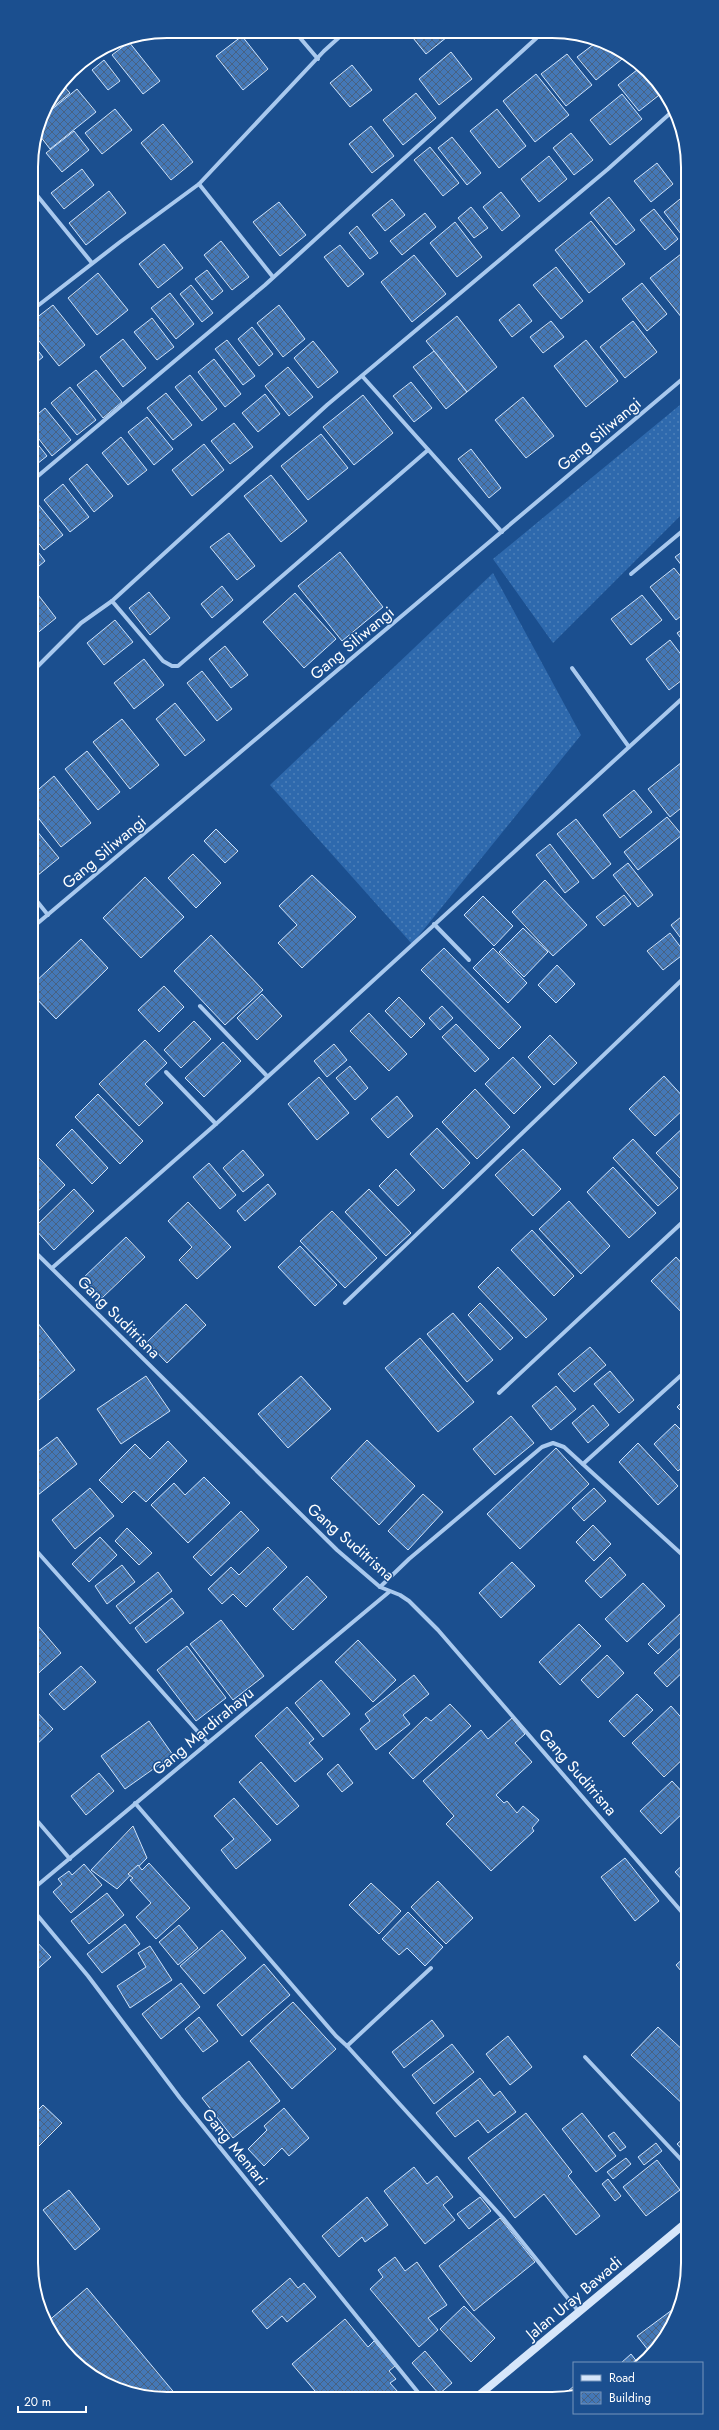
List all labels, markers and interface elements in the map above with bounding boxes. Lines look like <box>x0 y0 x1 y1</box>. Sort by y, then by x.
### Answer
street label: Gang Siliwangi <box>552 392 646 476</box>
street label: Gang Siliwangi <box>305 601 399 685</box>
street label: Gang Siliwangi <box>57 810 151 894</box>
street label: Gang Suditrisna <box>72 1270 166 1364</box>
street label: Gang Suditrisna <box>302 1498 400 1586</box>
street label: Gang Mardirahayu <box>147 1682 259 1780</box>
street label: Gang Suditrisna <box>534 1723 622 1821</box>
street label: Gang Mentari <box>197 2104 273 2190</box>
street label: Jalan Uray Bawadi <box>519 2251 627 2346</box>
legend <box>573 2362 703 2414</box>
text: Road <box>609 2369 635 2387</box>
scale bar <box>18 2388 86 2414</box>
text: Building <box>609 2389 651 2407</box>
text: 20 m <box>24 2393 51 2411</box>

